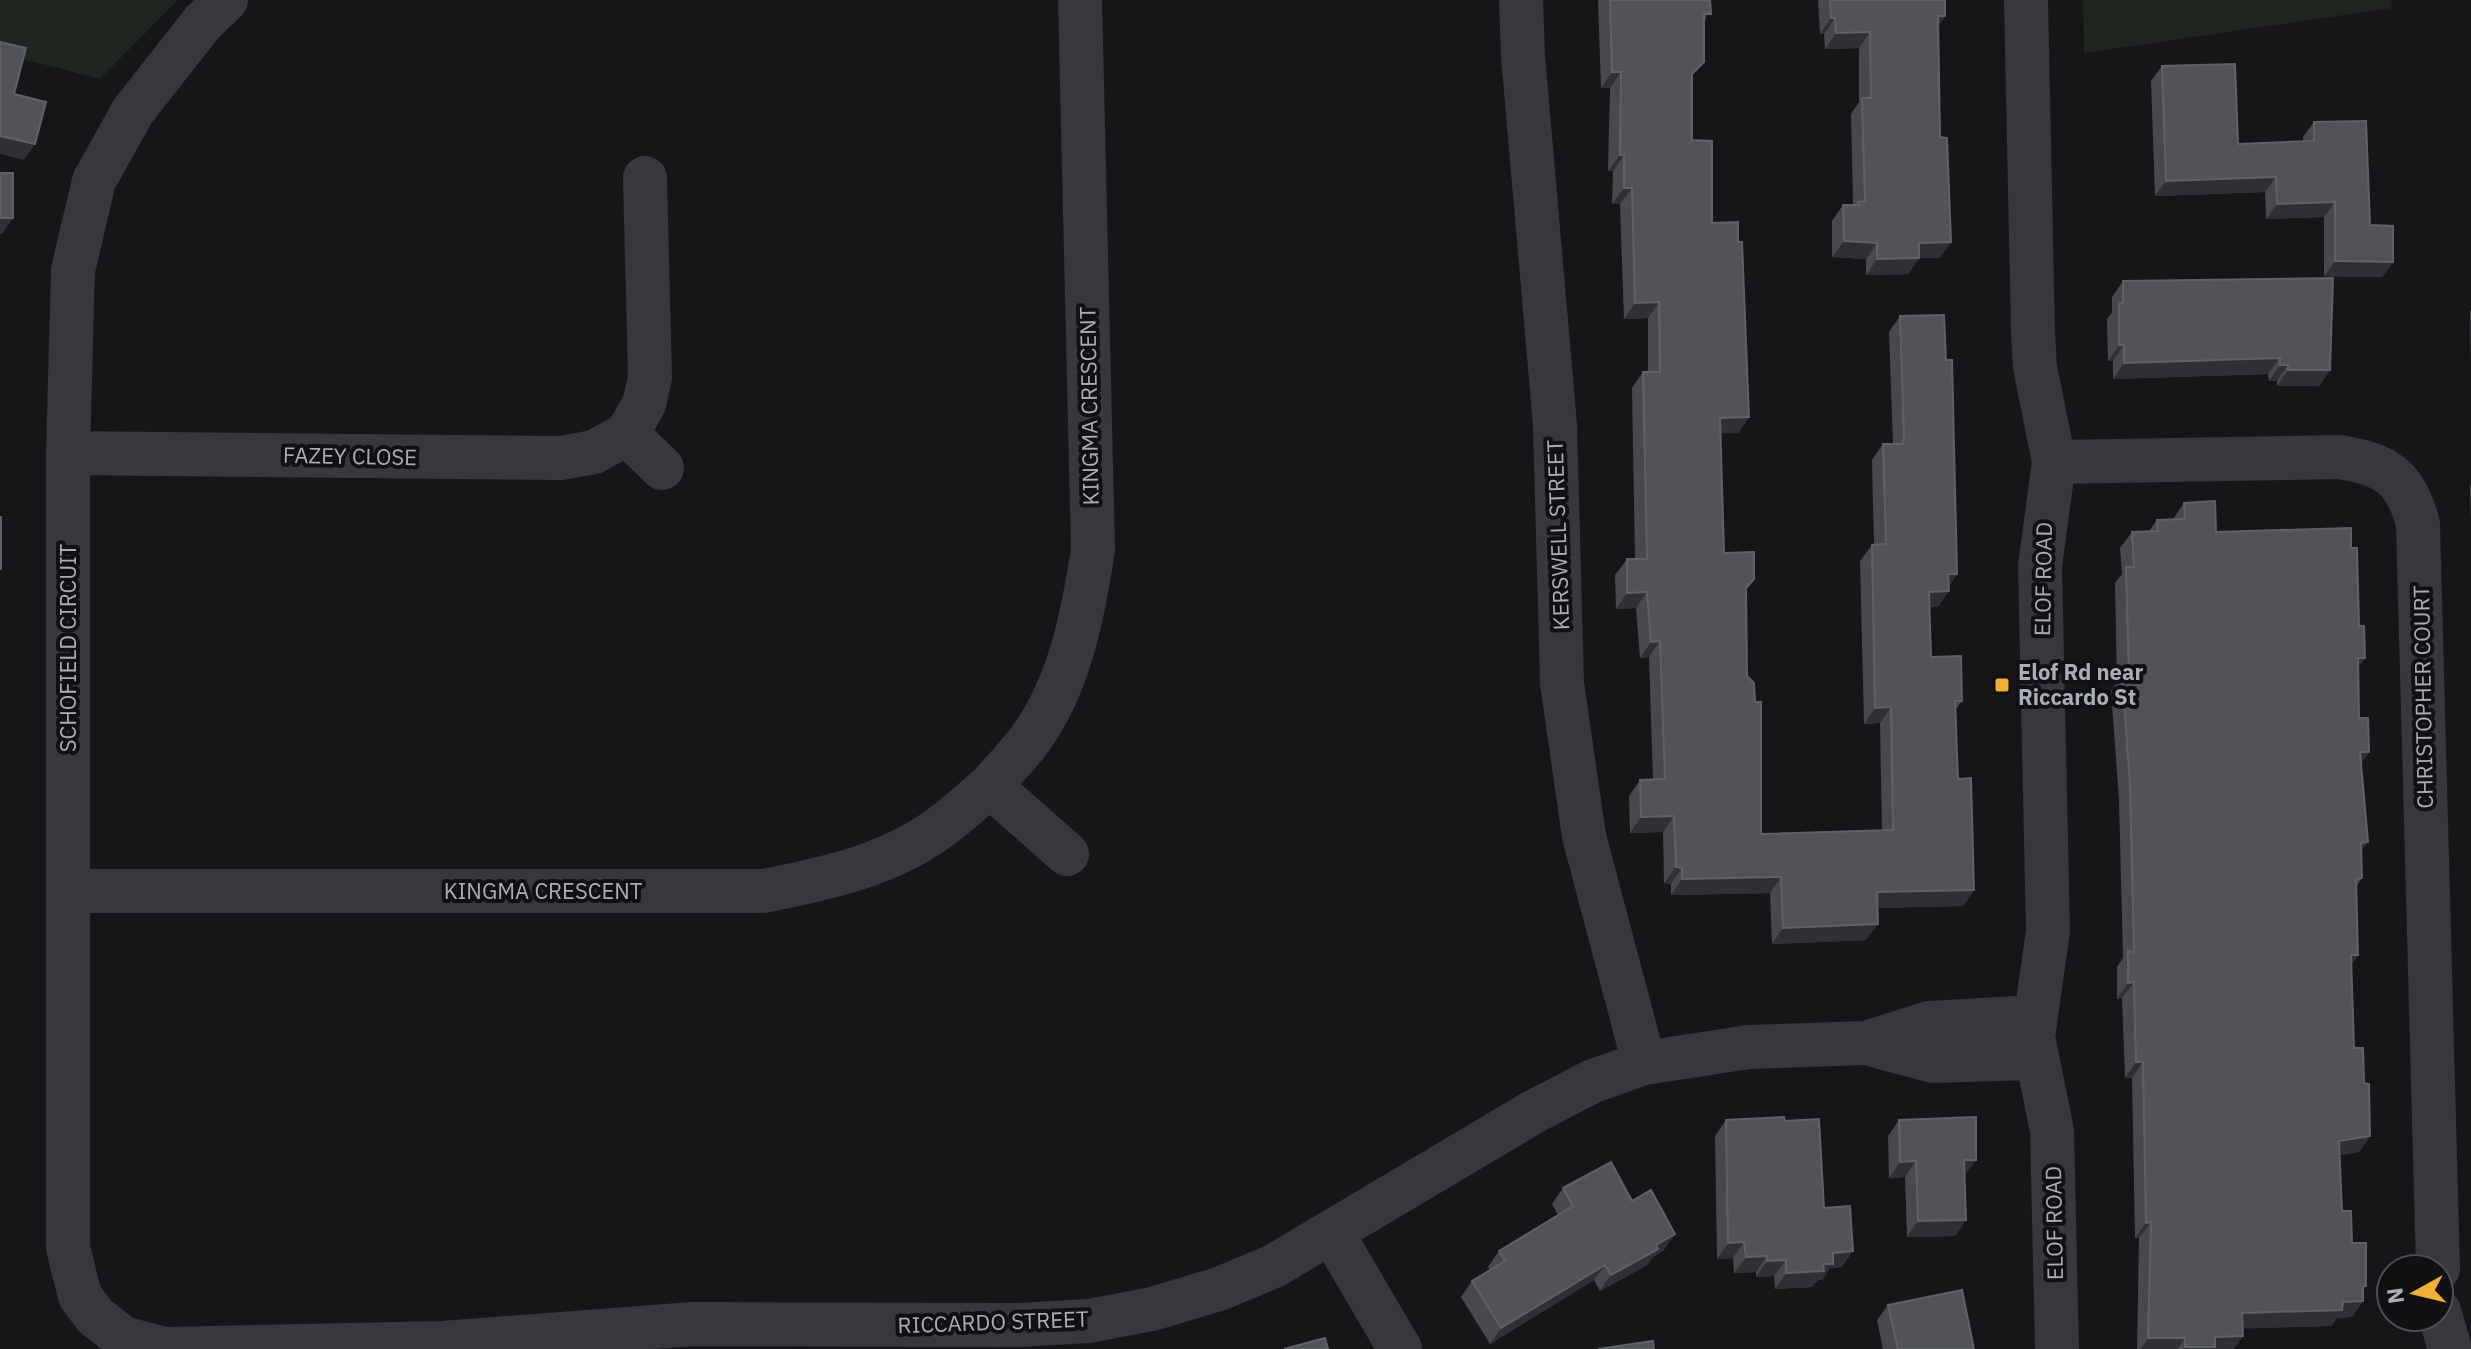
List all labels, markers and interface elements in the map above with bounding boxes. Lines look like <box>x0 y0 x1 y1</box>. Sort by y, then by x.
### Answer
street label: KINGMA CRESCENT <box>1072 306 1105 506</box>
street label: KERSWELL STREET <box>1540 439 1575 631</box>
street label: FAZEY CLOSE <box>283 440 417 471</box>
street label: ELOF ROAD <box>2027 522 2058 636</box>
street label: SCHOFIELD CIRCUIT <box>53 543 82 752</box>
street label: CHRISTOPHER COURT <box>2406 585 2439 809</box>
place label: Elof Rd near Riccardo St <box>2018 657 2143 711</box>
marker: Elof Rd near Riccardo St <box>1993 676 2011 694</box>
street label: KINGMA CRESCENT <box>444 876 643 905</box>
street label: ELOF ROAD <box>2038 1166 2069 1280</box>
north arrow <box>2375 1253 2455 1333</box>
text: N <box>2379 1286 2410 1306</box>
street label: RICCARDO STREET <box>897 1304 1089 1339</box>

